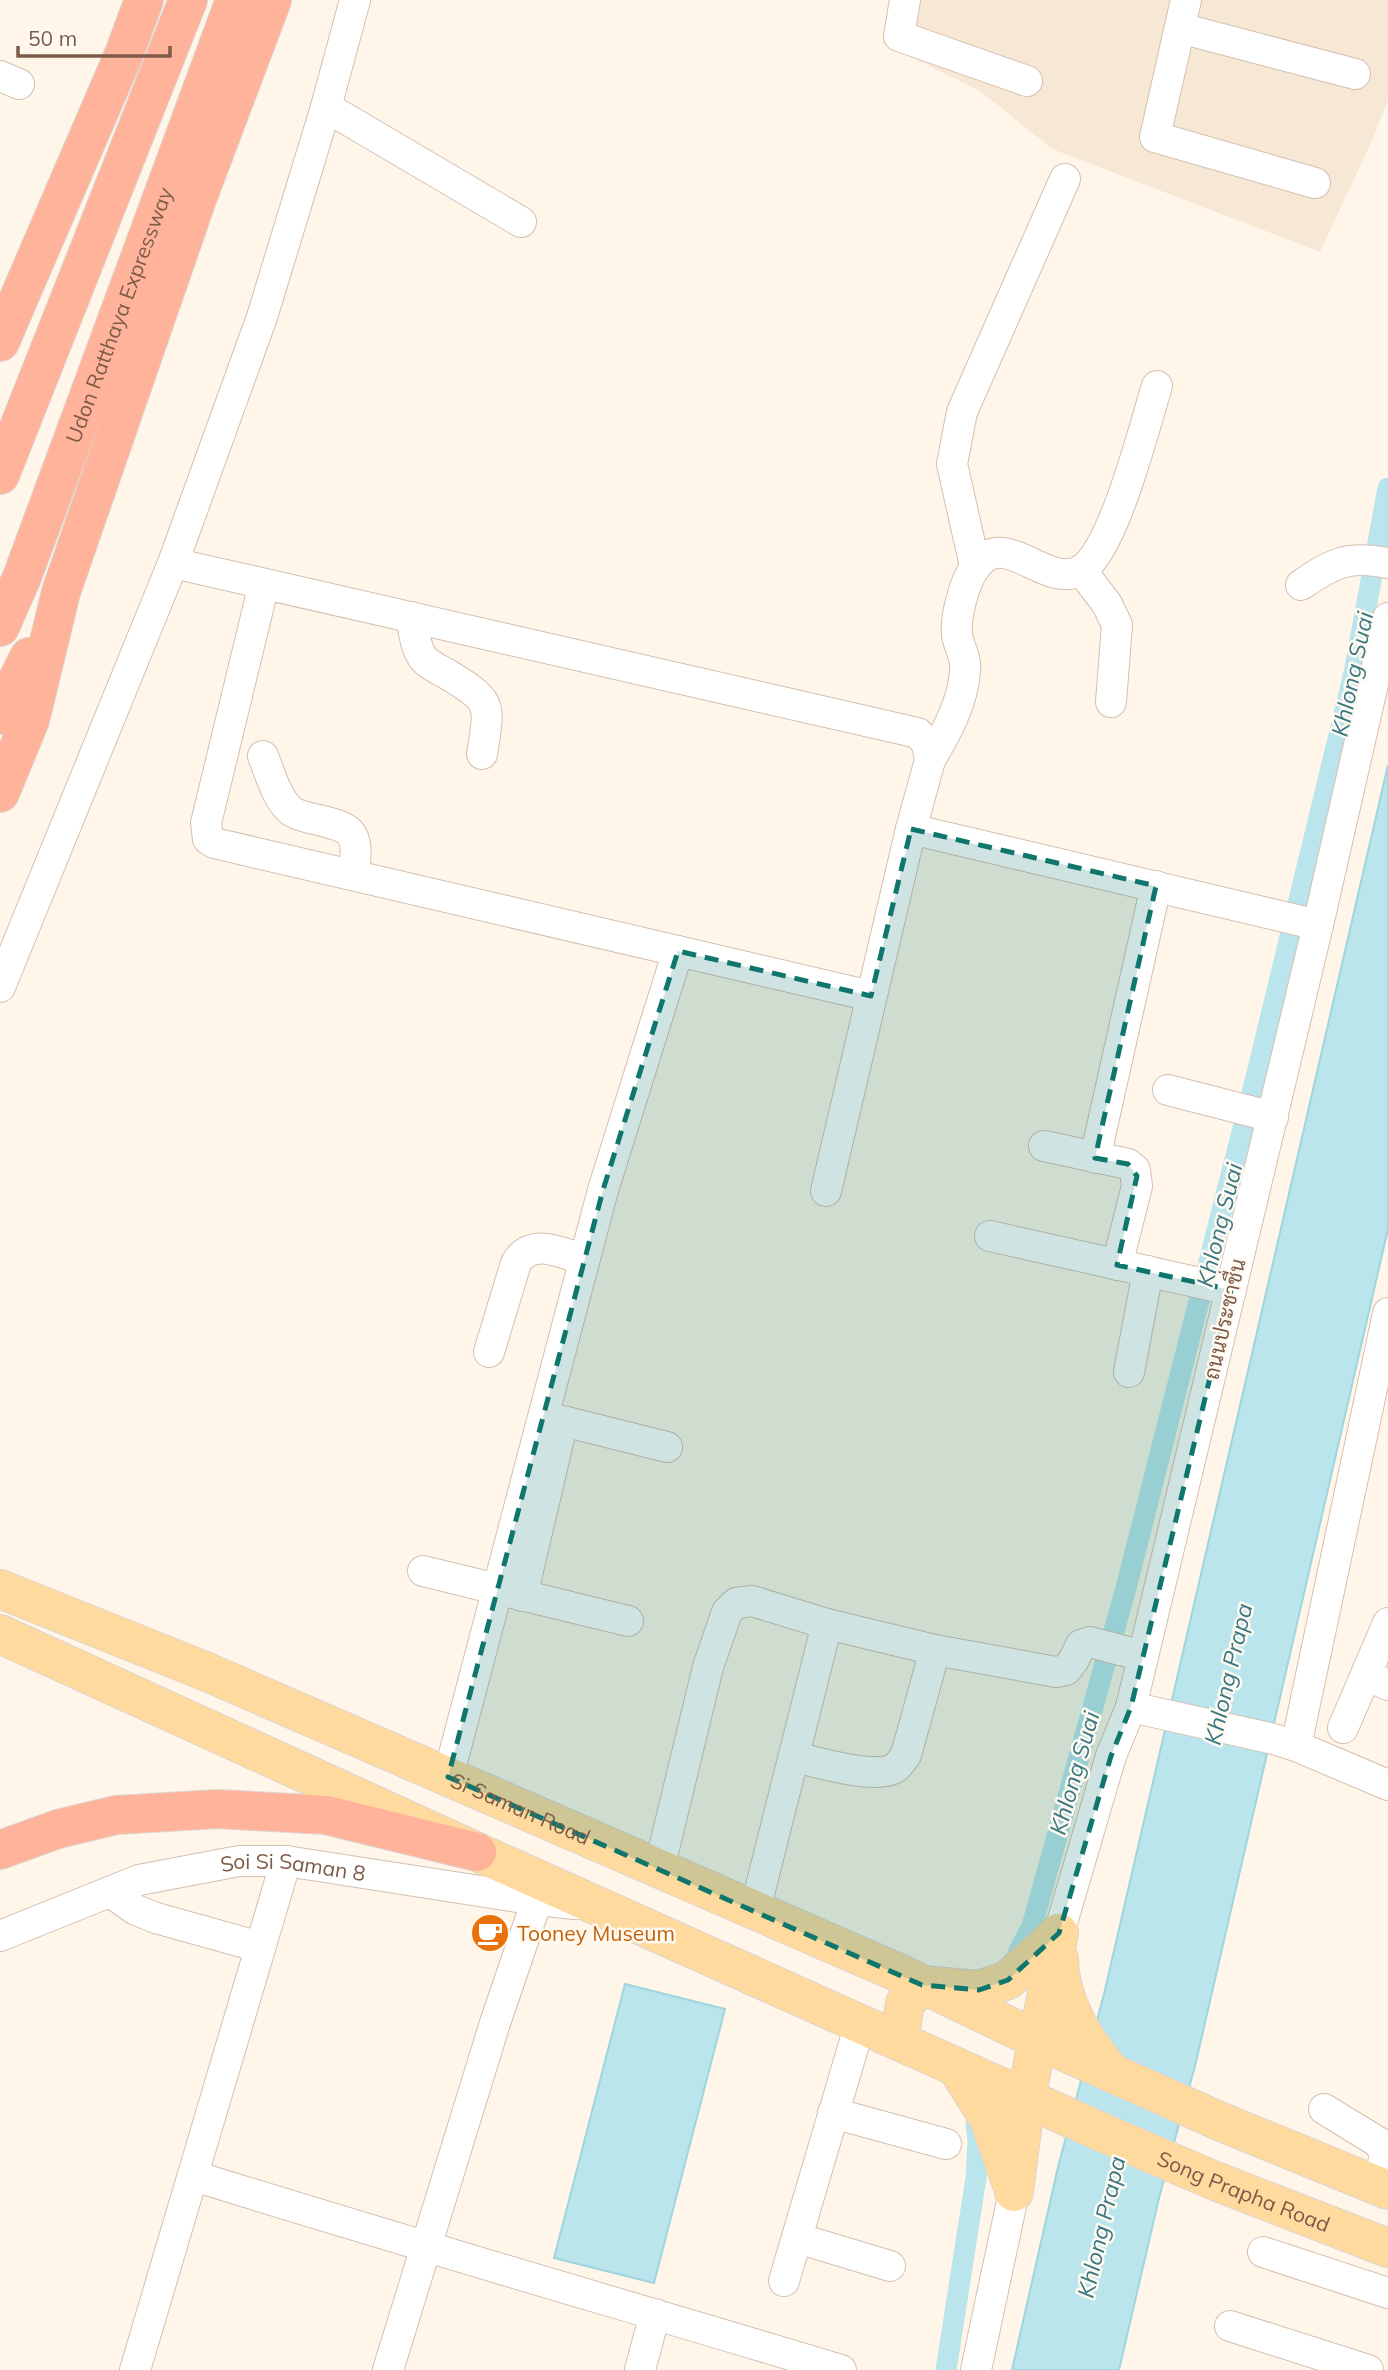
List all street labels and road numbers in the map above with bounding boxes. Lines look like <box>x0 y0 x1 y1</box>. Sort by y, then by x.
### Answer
street label: Udon Ratthaya Expressway <box>60 183 178 446</box>
street label: ถนนประชาชื่น <box>1192 1255 1251 1382</box>
street label: Si Saman Road <box>447 1767 594 1850</box>
street label: Soi Si Saman 8 <box>218 1848 368 1886</box>
street label: Song Prapha Road <box>1154 2145 1334 2237</box>

